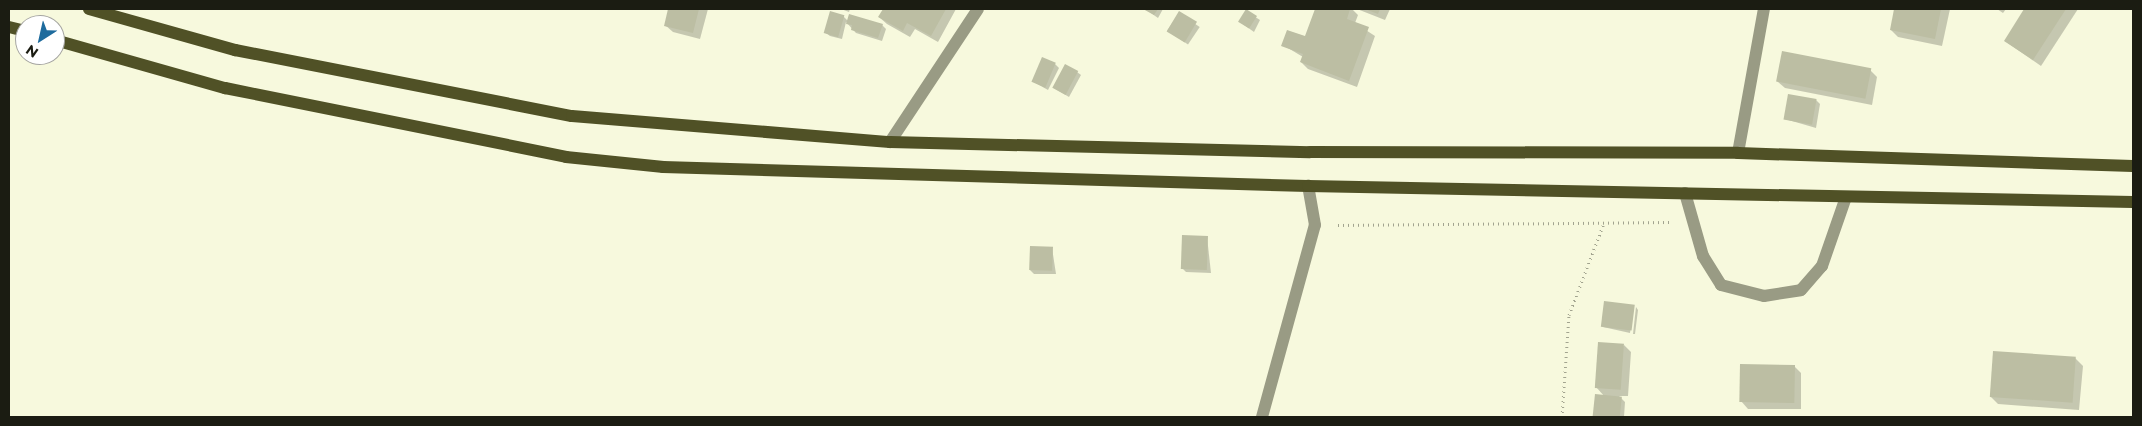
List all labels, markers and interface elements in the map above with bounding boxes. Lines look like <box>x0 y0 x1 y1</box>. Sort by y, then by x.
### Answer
north arrow <box>15 15 65 65</box>
text: N <box>22 41 42 62</box>

